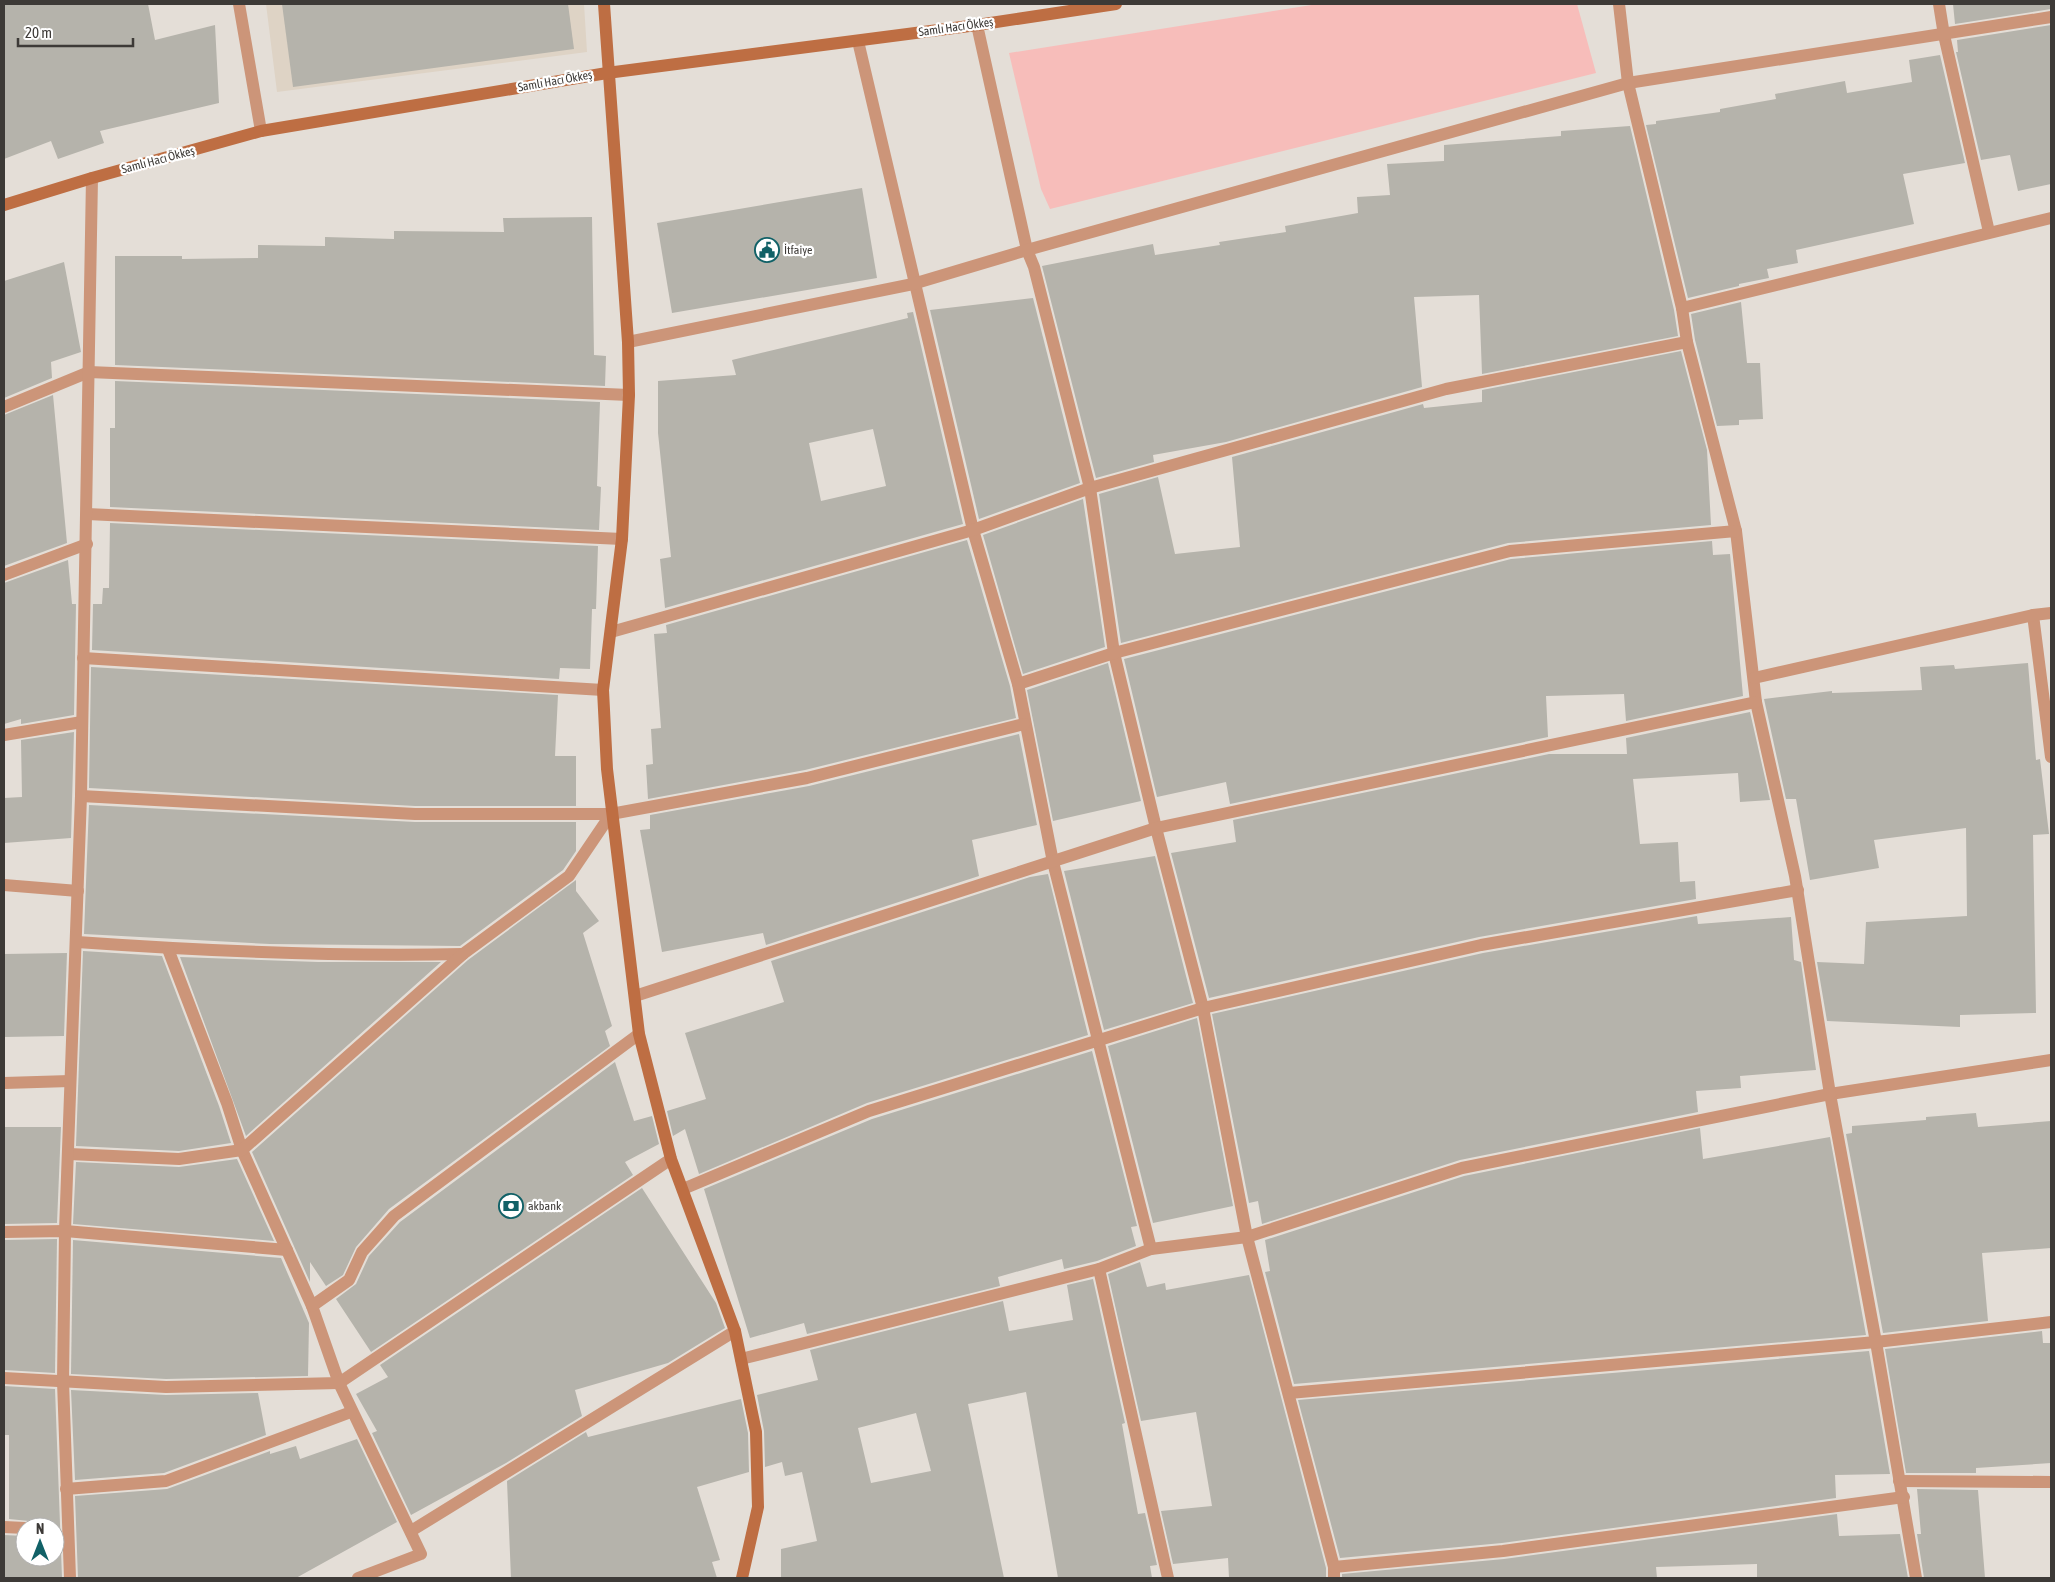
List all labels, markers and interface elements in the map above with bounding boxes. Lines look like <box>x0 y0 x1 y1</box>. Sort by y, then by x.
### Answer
scale bar <box>18 15 132 47</box>
street label: Samlı Hacı Ökkeş <box>918 15 994 39</box>
text: 20 m <box>25 24 52 41</box>
street label: Samlı Hacı Ökkeş <box>517 68 593 94</box>
street label: Samlı Hacı Ökkeş <box>120 143 196 177</box>
public building icon: İtfaiye <box>754 237 780 263</box>
place label: İtfaiye <box>784 243 812 257</box>
bank icon: akbank <box>498 1193 524 1219</box>
place label: akbank <box>528 1199 562 1213</box>
north arrow <box>15 1517 65 1567</box>
text: N <box>36 1521 44 1537</box>

